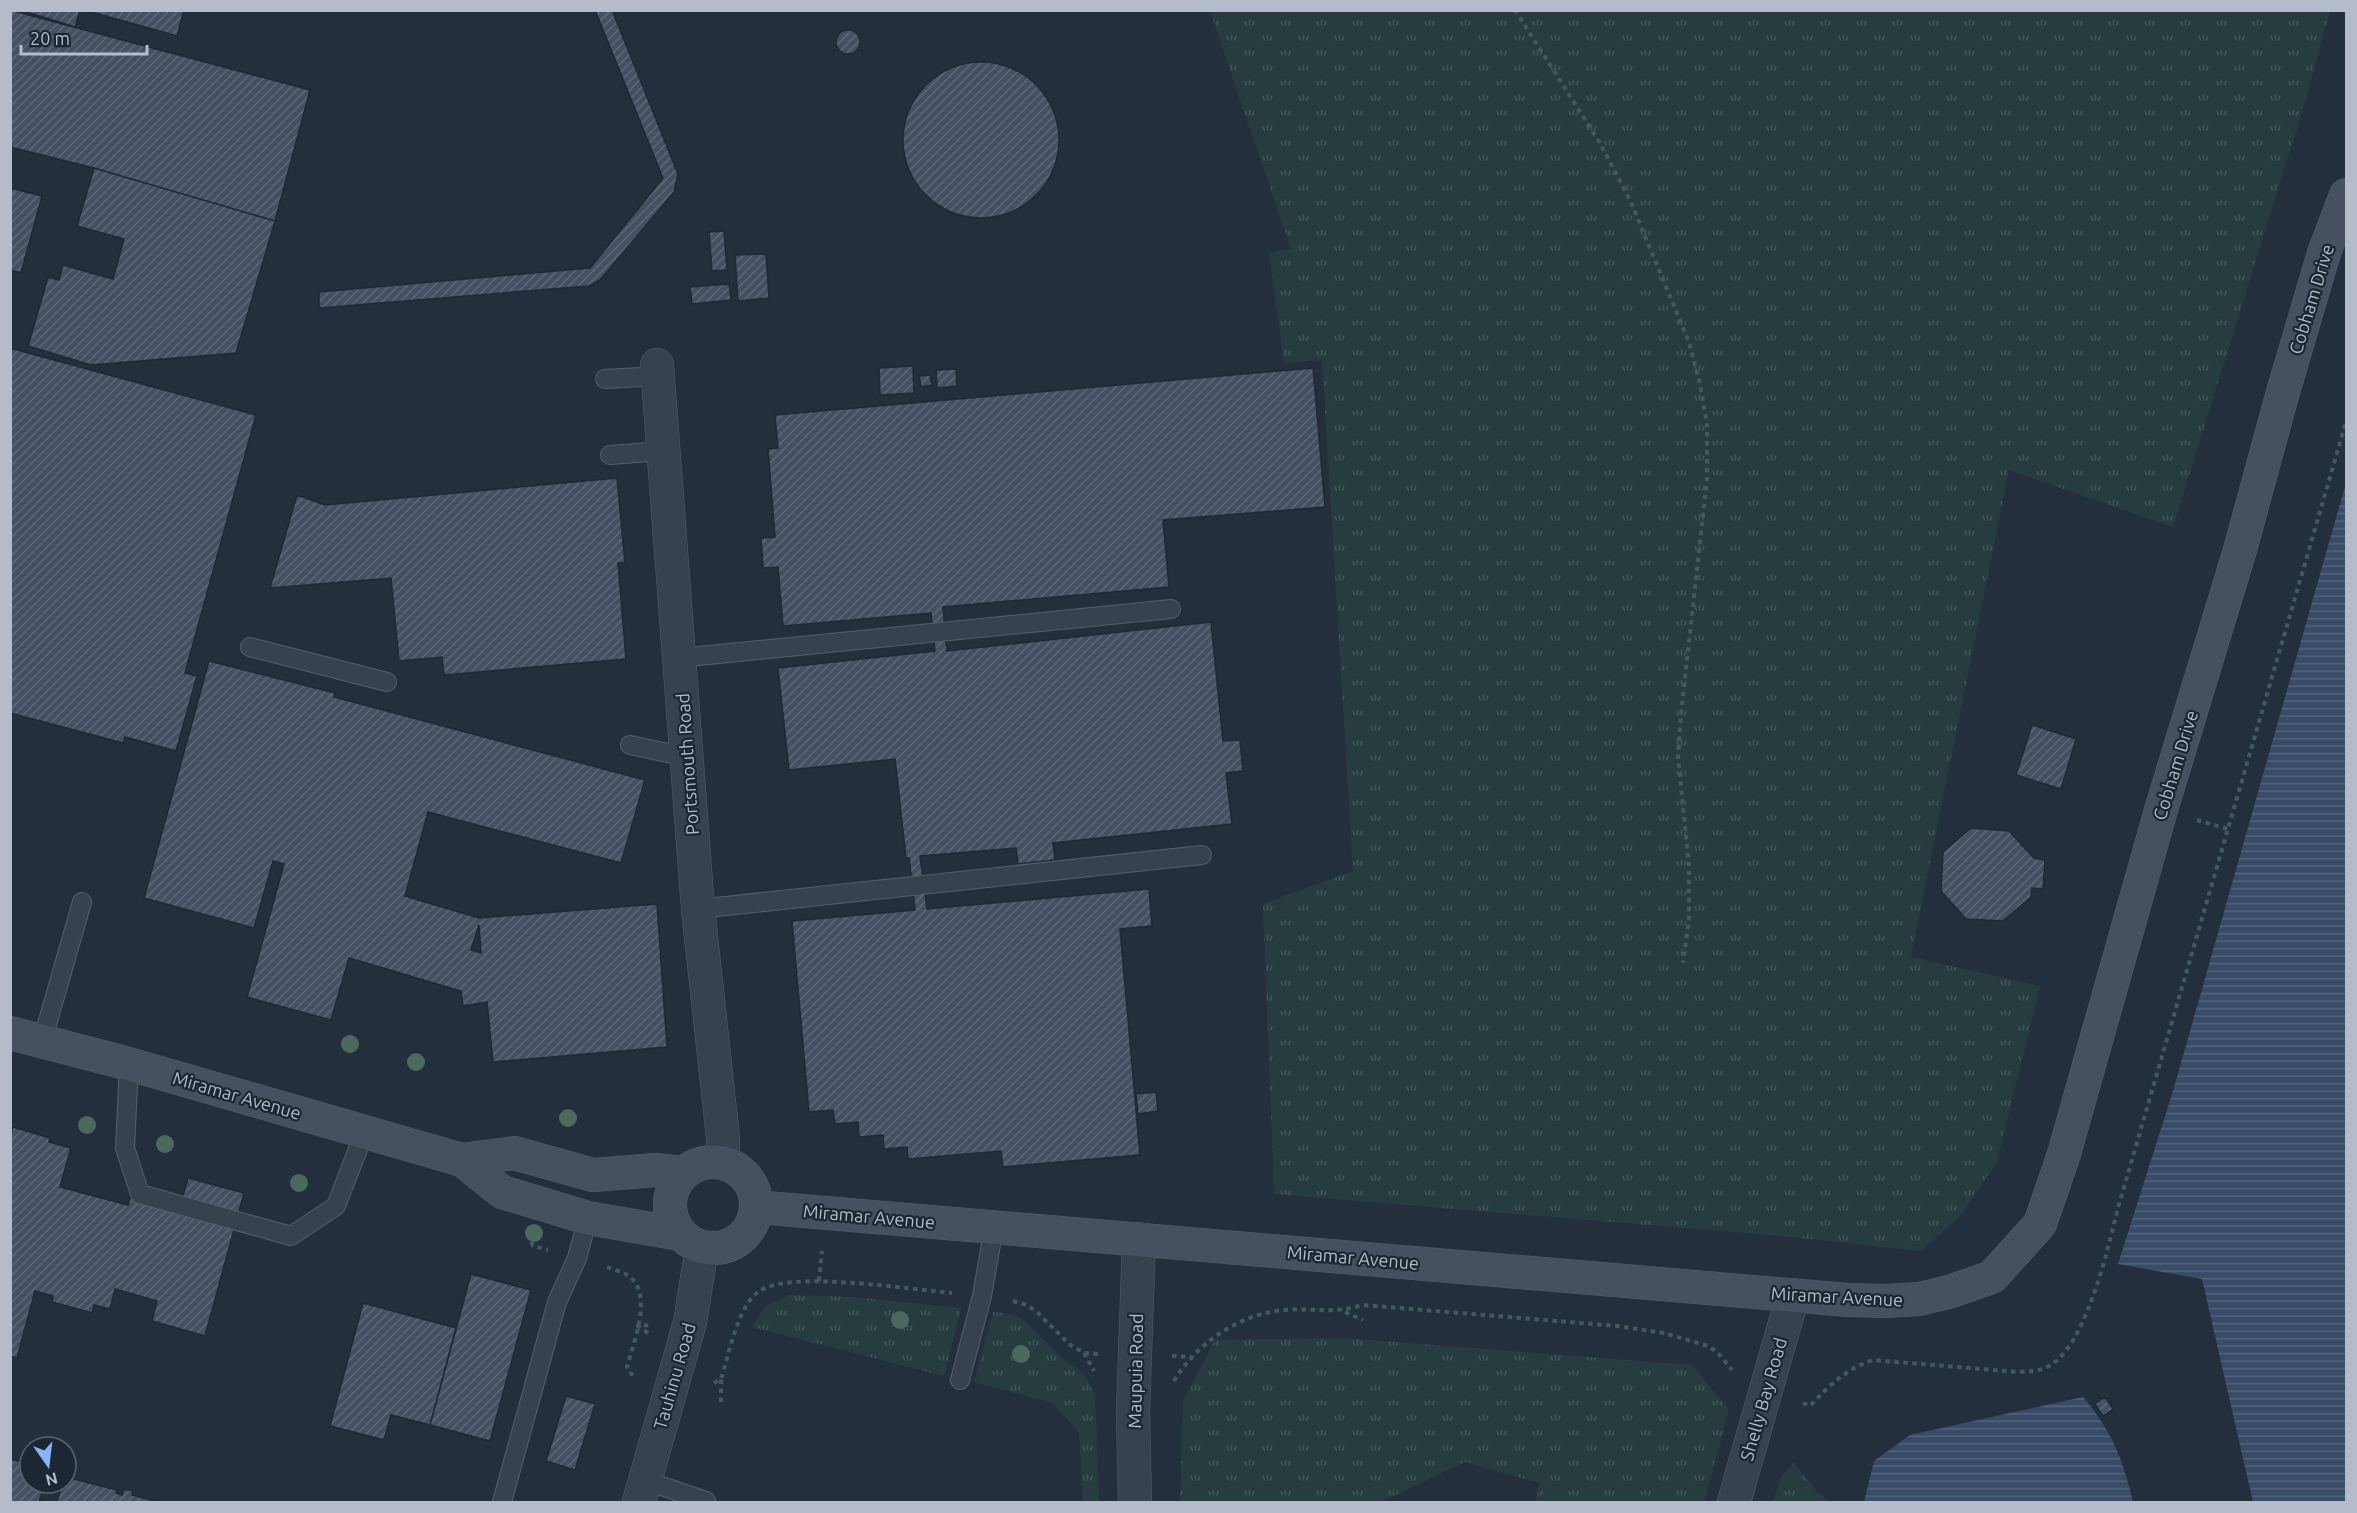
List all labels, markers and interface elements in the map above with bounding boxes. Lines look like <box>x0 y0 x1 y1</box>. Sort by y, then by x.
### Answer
scale bar <box>21 18 147 56</box>
text: 20 m <box>30 28 70 48</box>
street label: Cobham Drive <box>2285 242 2337 356</box>
street label: Portsmouth Road <box>672 692 702 836</box>
street label: Cobham Drive <box>2149 708 2201 822</box>
street label: Miramar Avenue <box>171 1067 303 1123</box>
street label: Miramar Avenue <box>802 1200 936 1232</box>
street label: Miramar Avenue <box>1286 1241 1420 1273</box>
street label: Miramar Avenue <box>1770 1283 1904 1309</box>
street label: Maupuia Road <box>1124 1313 1146 1429</box>
street label: Tauhinu Road <box>649 1321 699 1431</box>
street label: Shelly Bay Road <box>1736 1335 1790 1463</box>
north arrow <box>18 1435 78 1495</box>
text: N <box>44 1469 60 1490</box>

